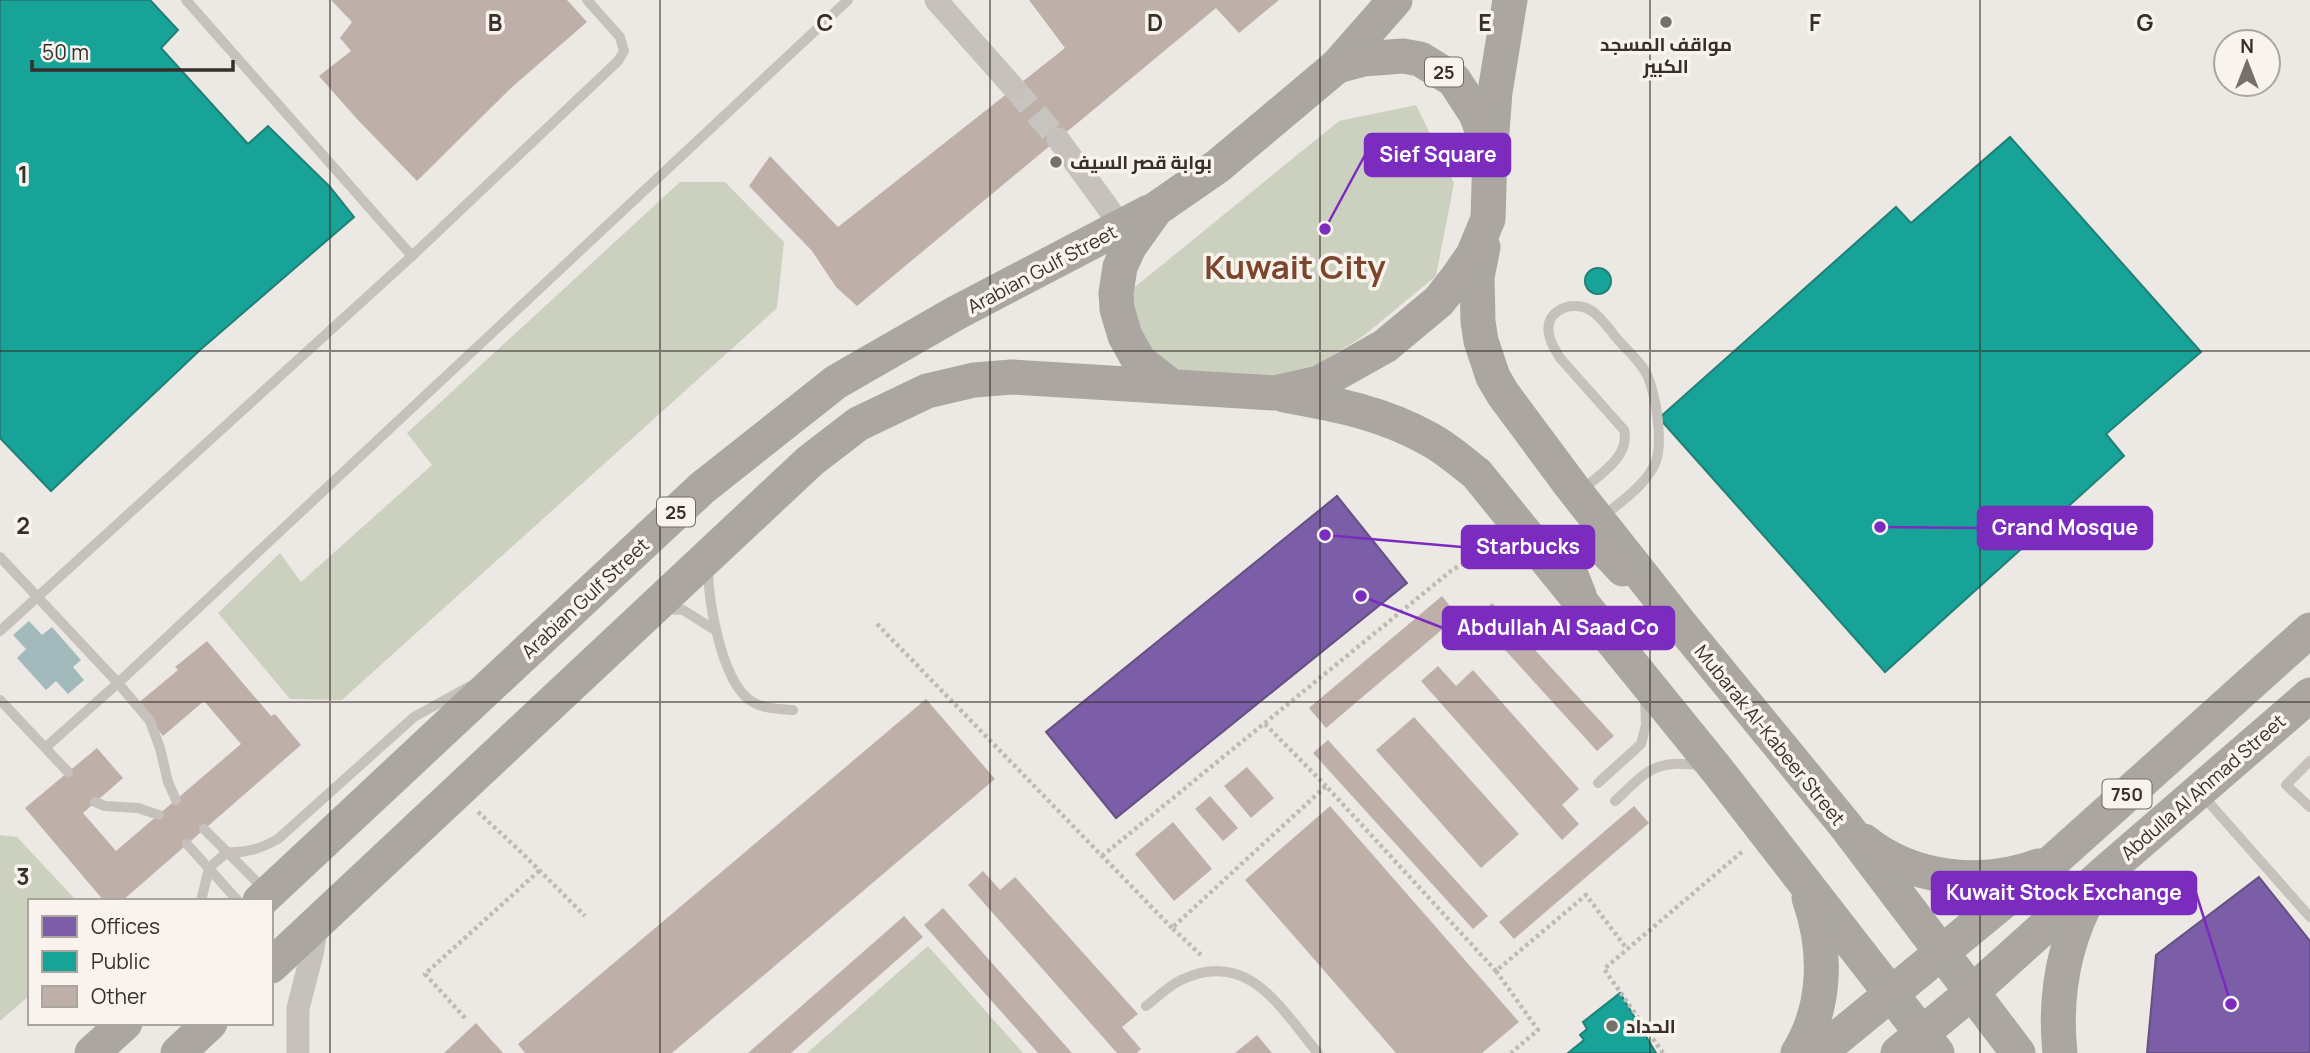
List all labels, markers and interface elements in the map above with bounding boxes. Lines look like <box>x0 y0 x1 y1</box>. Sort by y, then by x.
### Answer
text: B <box>488 6 502 38</box>
text: C <box>817 6 834 38</box>
text: D <box>1147 6 1163 38</box>
text: E <box>1478 6 1492 38</box>
text: F <box>1809 6 1821 38</box>
text: G <box>2137 6 2154 38</box>
marker: مواقف المسجد الكبير <box>1658 14 1674 30</box>
scale bar <box>32 28 233 72</box>
north arrow <box>2212 28 2282 98</box>
place label: مواقف المسجد الكبير <box>1600 31 1732 79</box>
text: N <box>2240 33 2254 59</box>
text: 50 m <box>42 38 89 66</box>
road number: 25 <box>1425 58 1463 86</box>
callout: Sief Square <box>1365 134 1510 176</box>
text: Sief Square <box>1379 140 1497 168</box>
place label: بوابة قصر السيف <box>1070 149 1212 175</box>
marker: بوابة قصر السيف <box>1048 154 1064 170</box>
text: 1 <box>18 158 28 190</box>
street label: Arabian Gulf Street <box>963 219 1121 319</box>
district label: Kuwait City <box>1204 244 1386 289</box>
road number: 25 <box>657 498 695 526</box>
callout: Grand Mosque <box>1978 507 2152 549</box>
text: 2 <box>16 509 30 541</box>
text: Grand Mosque <box>1992 513 2138 541</box>
callout: Starbucks <box>1462 526 1594 568</box>
street label: Arabian Gulf Street <box>515 532 655 664</box>
text: Starbucks <box>1476 532 1580 560</box>
callout: Abdullah Al Saad Co <box>1443 607 1674 649</box>
text: Abdullah Al Saad Co <box>1457 613 1659 641</box>
street label: Mubarak Al-Kabeer Street <box>1689 639 1851 831</box>
street label: Abdulla Al Ahmad Street <box>2115 708 2291 866</box>
road number: 750 <box>2102 780 2152 808</box>
text: 3 <box>16 860 30 892</box>
callout: Kuwait Stock Exchange <box>1932 872 2196 914</box>
text: Kuwait Stock Exchange <box>1946 878 2182 906</box>
legend <box>28 899 273 1025</box>
text: Offices <box>91 912 160 940</box>
text: Public <box>91 947 150 975</box>
text: Other <box>91 982 147 1010</box>
place label: الحداد <box>1626 1013 1676 1039</box>
marker: الحداد <box>1604 1018 1620 1034</box>

